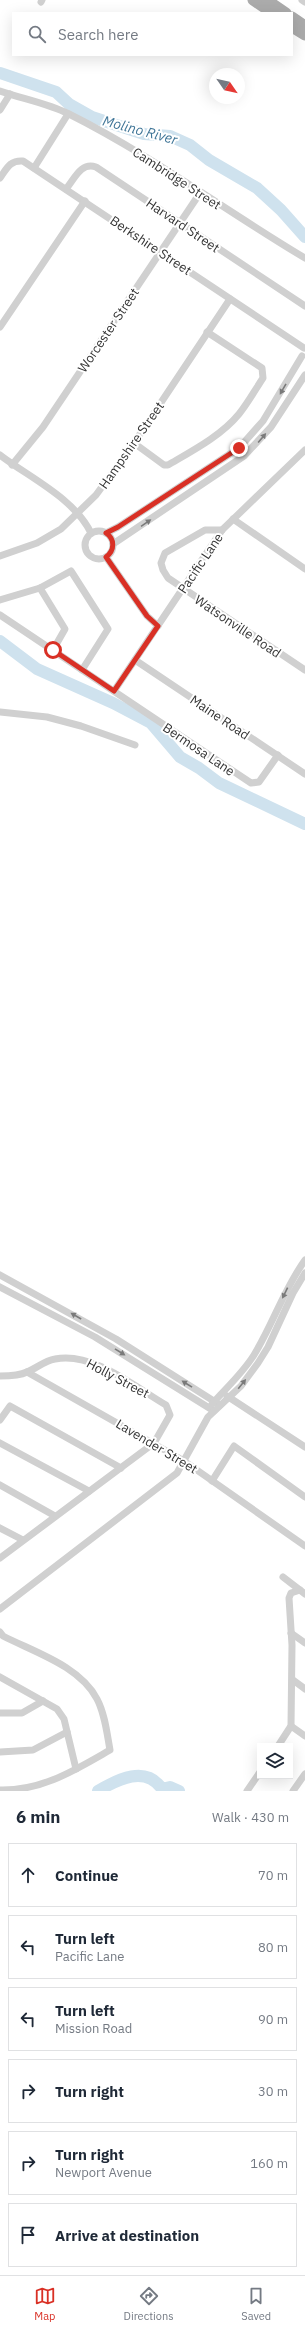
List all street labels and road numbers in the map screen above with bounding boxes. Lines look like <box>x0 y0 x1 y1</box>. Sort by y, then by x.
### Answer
street label: Cambridge Street <box>129 143 224 213</box>
street label: Harvard Street <box>143 195 223 256</box>
street label: Berkshire Street <box>107 212 195 279</box>
street label: Worcester Street <box>74 285 143 376</box>
street label: Hampshire Street <box>95 398 168 492</box>
street label: Pacific Lane <box>174 530 227 597</box>
street label: Watsonville Road <box>191 591 284 662</box>
street label: Maine Road <box>187 691 253 744</box>
street label: Bermosa Lane <box>159 719 238 780</box>
street label: Holly Street <box>84 1355 152 1402</box>
street label: Lavender Street <box>113 1415 201 1477</box>

